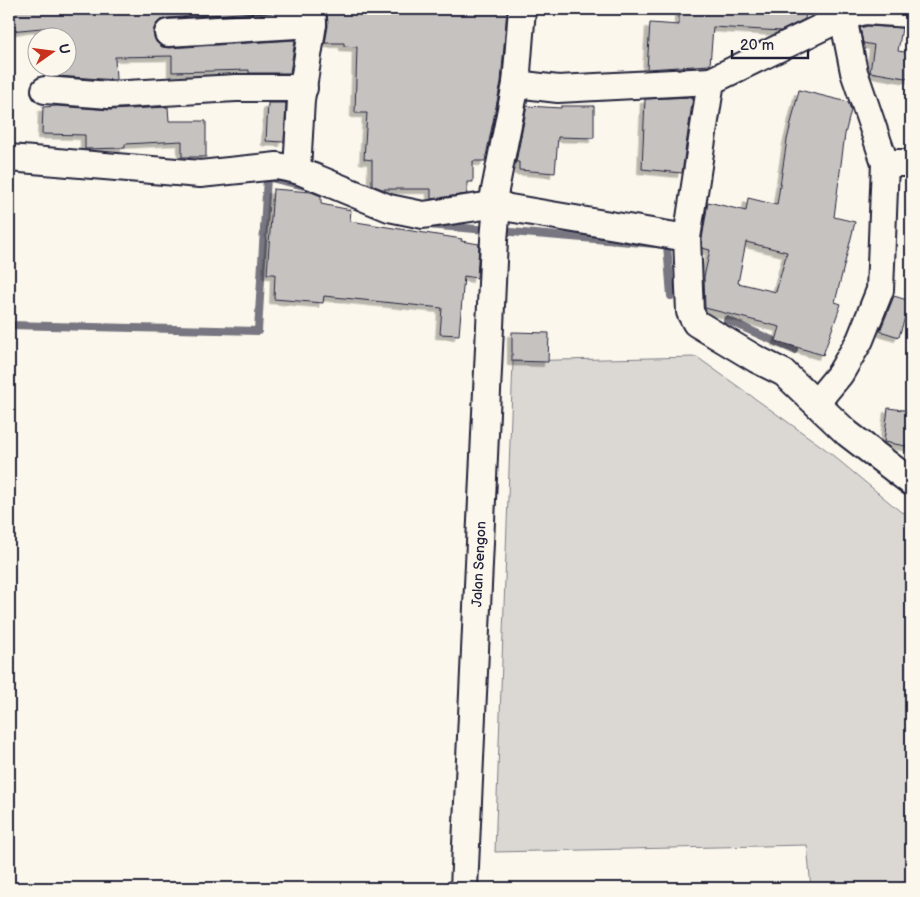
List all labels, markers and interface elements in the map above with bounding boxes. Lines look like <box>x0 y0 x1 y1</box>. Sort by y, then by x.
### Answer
north arrow <box>28 28 78 78</box>
scale bar <box>732 28 809 60</box>
text: 20 m <box>740 36 774 55</box>
text: U <box>55 42 74 56</box>
street label: Jalan Sengon <box>468 521 490 607</box>

